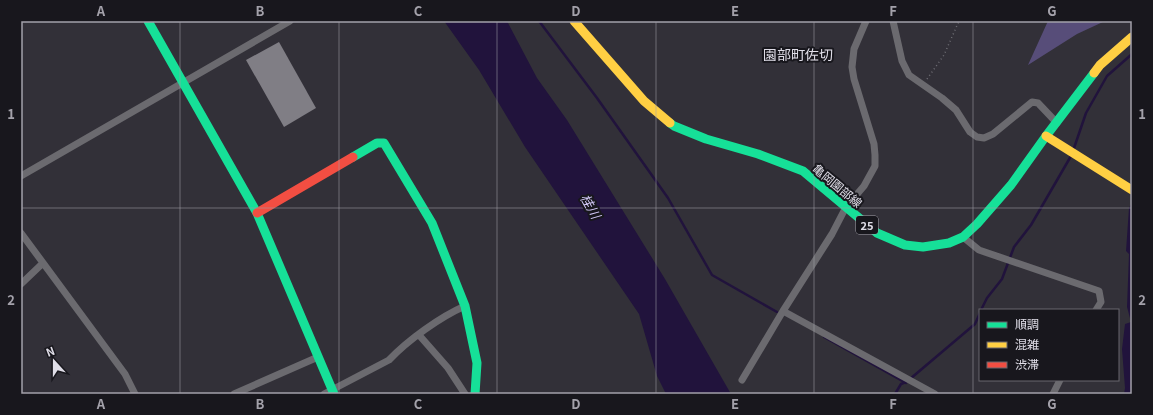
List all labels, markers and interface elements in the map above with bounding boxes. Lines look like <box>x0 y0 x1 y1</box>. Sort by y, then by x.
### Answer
text: A <box>96 1 106 20</box>
text: B <box>256 1 265 20</box>
text: C <box>414 1 423 20</box>
text: D <box>571 1 581 20</box>
text: E <box>731 1 739 20</box>
text: F <box>889 1 897 20</box>
text: G <box>1047 1 1057 20</box>
district label: 園部町佐切 <box>763 44 833 64</box>
text: 1 <box>7 104 15 123</box>
text: 1 <box>1138 104 1146 123</box>
street label: 亀岡園部線 <box>810 159 866 211</box>
water label: 桂川 <box>576 190 607 224</box>
road number: 25 <box>856 216 878 234</box>
text: 2 <box>7 290 15 309</box>
text: 2 <box>1138 290 1146 309</box>
legend <box>979 309 1119 381</box>
text: 順調 <box>1015 315 1039 332</box>
text: 混雑 <box>1015 335 1039 352</box>
north arrow <box>34 341 74 381</box>
text: N <box>43 342 57 360</box>
text: 渋滞 <box>1015 355 1039 372</box>
text: A <box>96 394 106 413</box>
text: B <box>256 394 265 413</box>
text: C <box>414 394 423 413</box>
text: D <box>571 394 581 413</box>
text: E <box>731 394 739 413</box>
text: F <box>889 394 897 413</box>
text: G <box>1047 394 1057 413</box>

